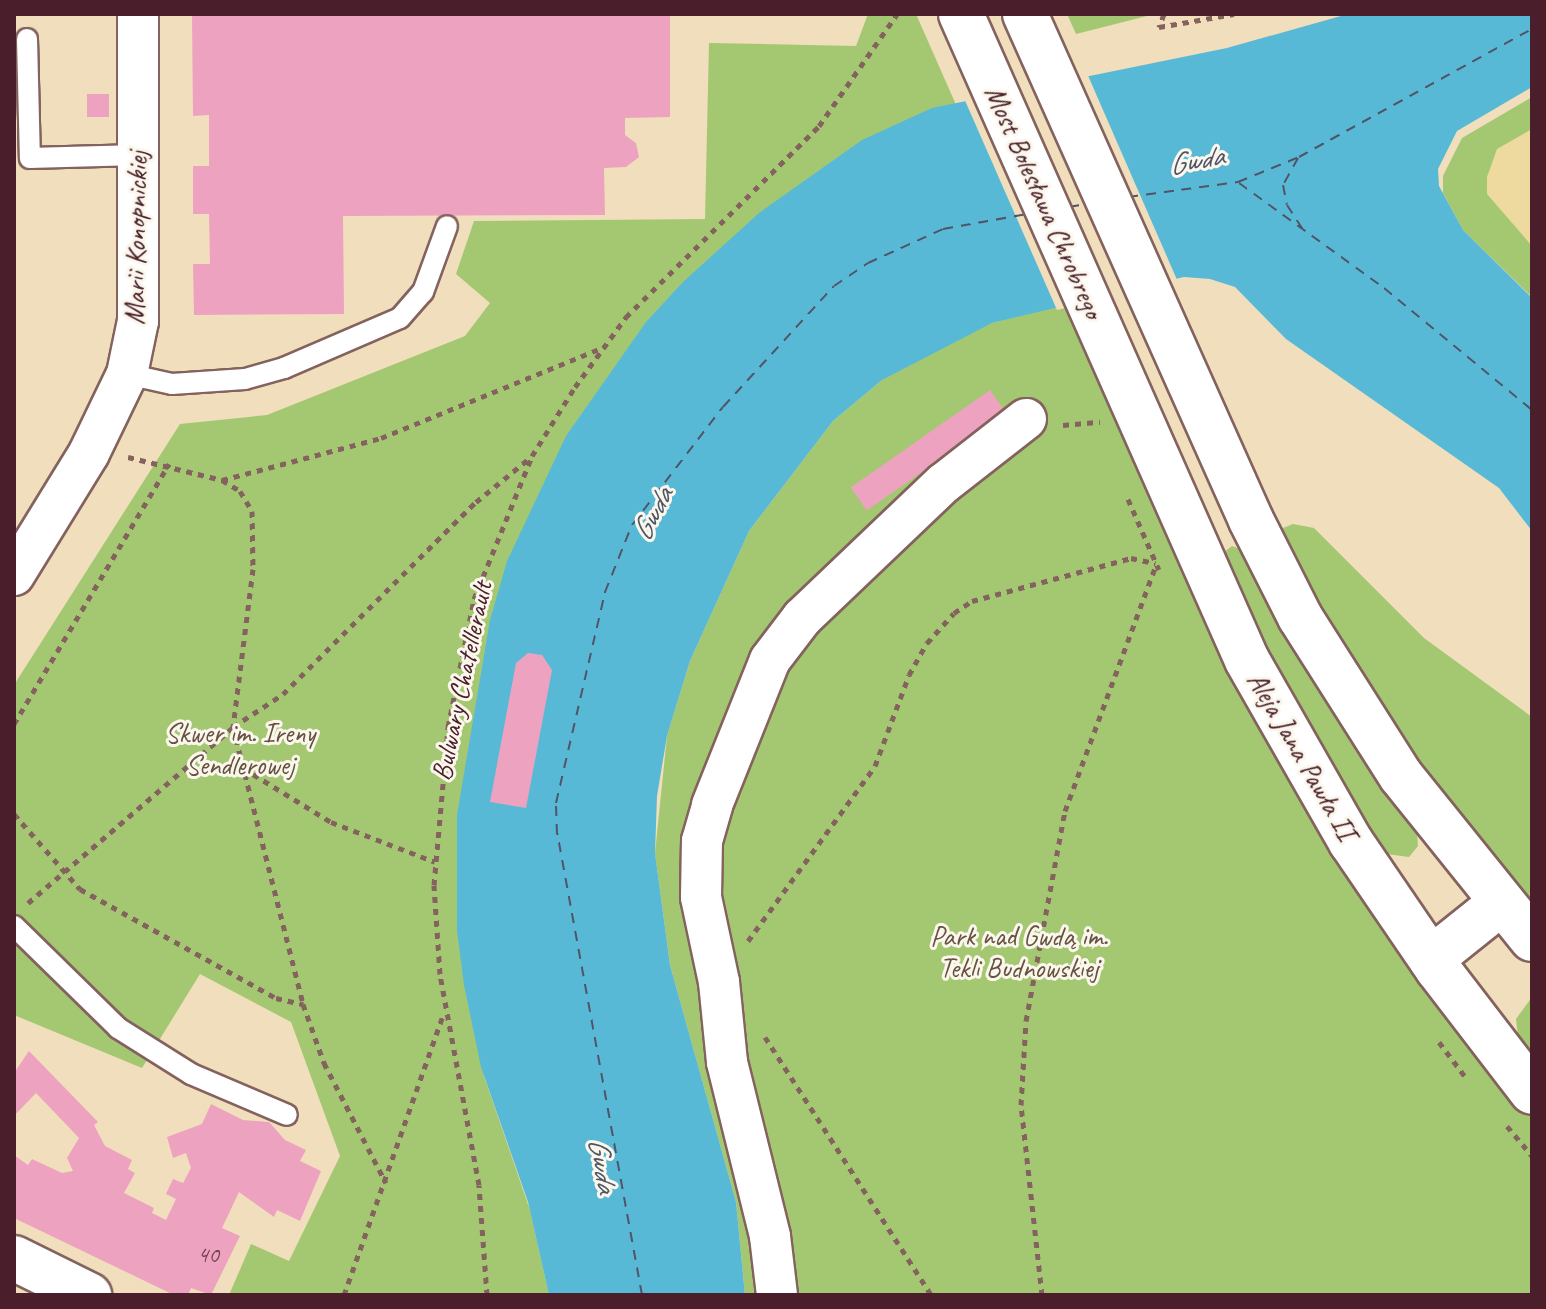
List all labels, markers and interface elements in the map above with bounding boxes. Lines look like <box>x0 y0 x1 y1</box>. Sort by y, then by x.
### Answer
street label: Most Bolesława Chrobrego <box>977 80 1111 324</box>
water label: Gwda <box>1166 137 1226 183</box>
street label: Marii Konopnickiej <box>118 151 154 325</box>
water label: Gwda <box>623 481 681 547</box>
street label: Bulwary Chatellerault <box>424 578 500 784</box>
street label: Aleja Jana Pawła II <box>1240 666 1364 846</box>
park label: Skwer im. Ireny Sendlerowej <box>165 716 315 782</box>
park label: Park nad Gwdą im. Tekli Budnowskiej <box>930 919 1108 985</box>
water label: Gwda <box>580 1135 626 1195</box>
house number: 40 <box>197 1241 219 1269</box>

